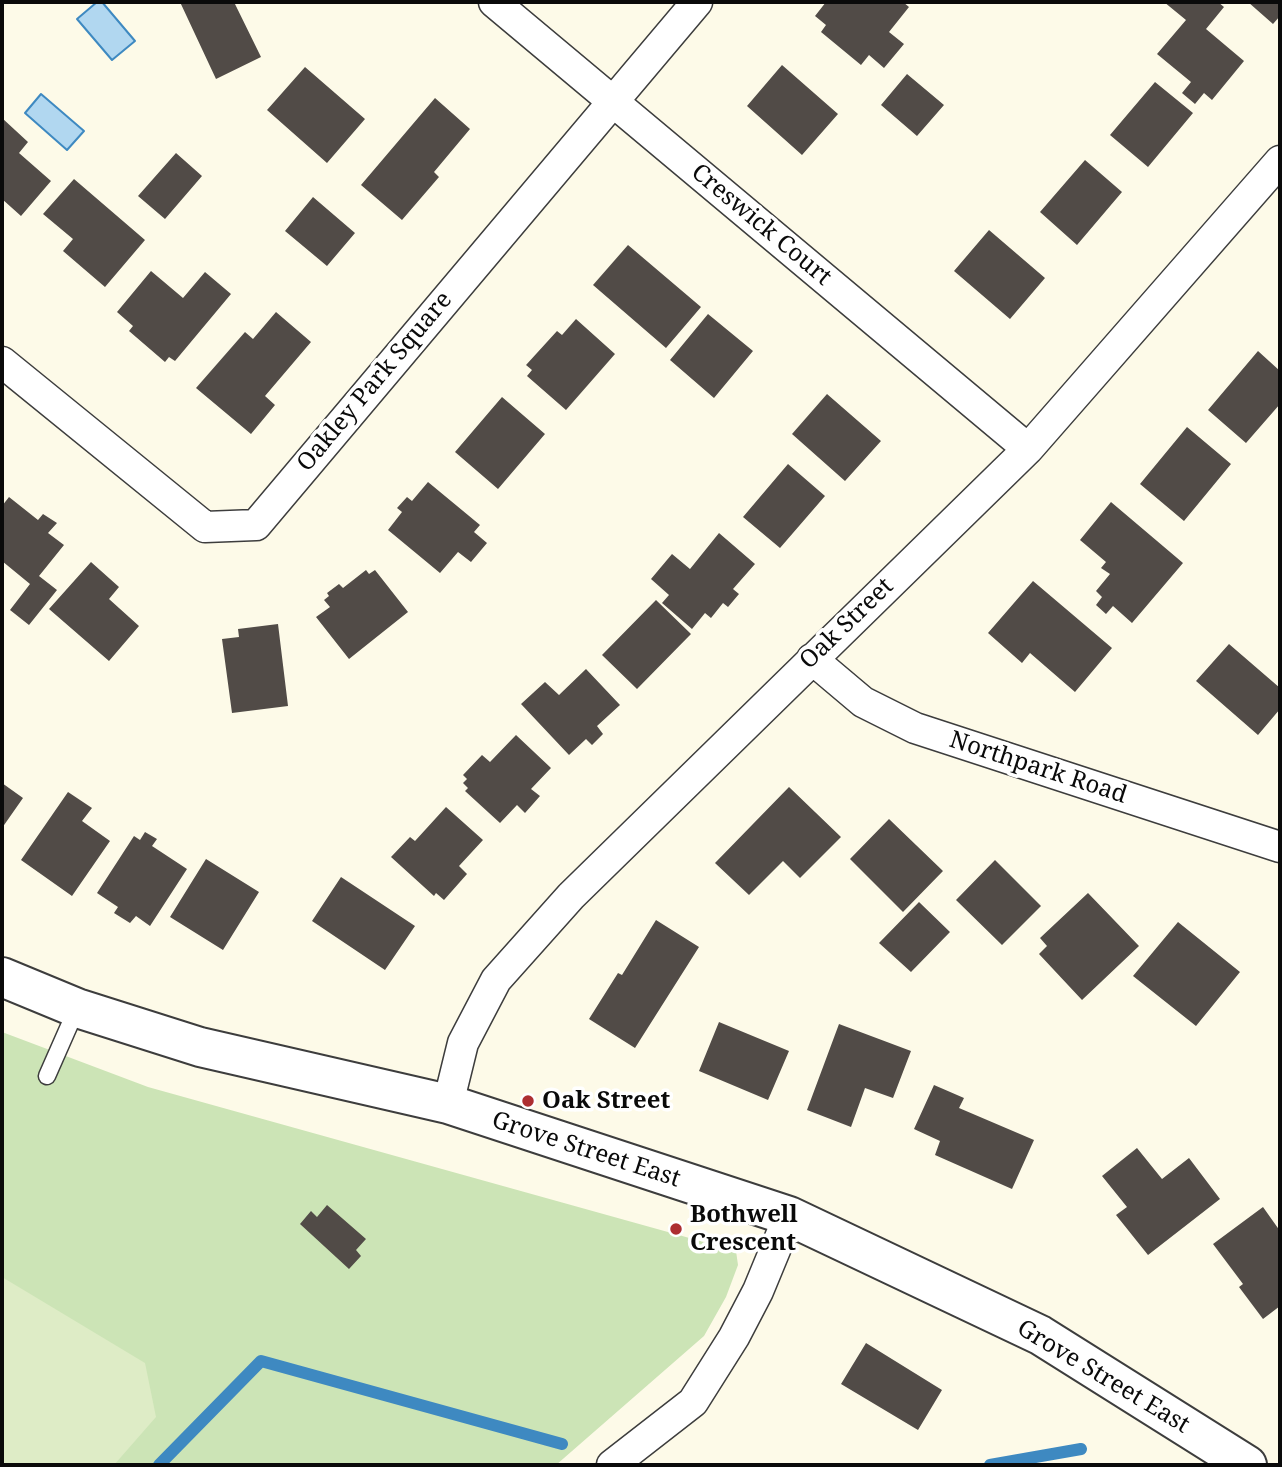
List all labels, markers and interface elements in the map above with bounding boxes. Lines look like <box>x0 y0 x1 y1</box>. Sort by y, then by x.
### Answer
street label: Creswick Court <box>685 158 837 292</box>
street label: Oakley Park Square <box>291 286 459 478</box>
street label: Oak Street <box>794 572 900 676</box>
street label: Northpark Road <box>946 726 1130 810</box>
place label: Oak Street <box>542 1087 670 1115</box>
marker: Oak Street <box>520 1093 536 1109</box>
street label: Grove Street East <box>488 1106 684 1194</box>
place label: Bothwell Crescent <box>690 1201 798 1257</box>
marker: Bothwell Crescent <box>668 1221 684 1237</box>
street label: Grove Street East <box>1012 1314 1194 1440</box>

